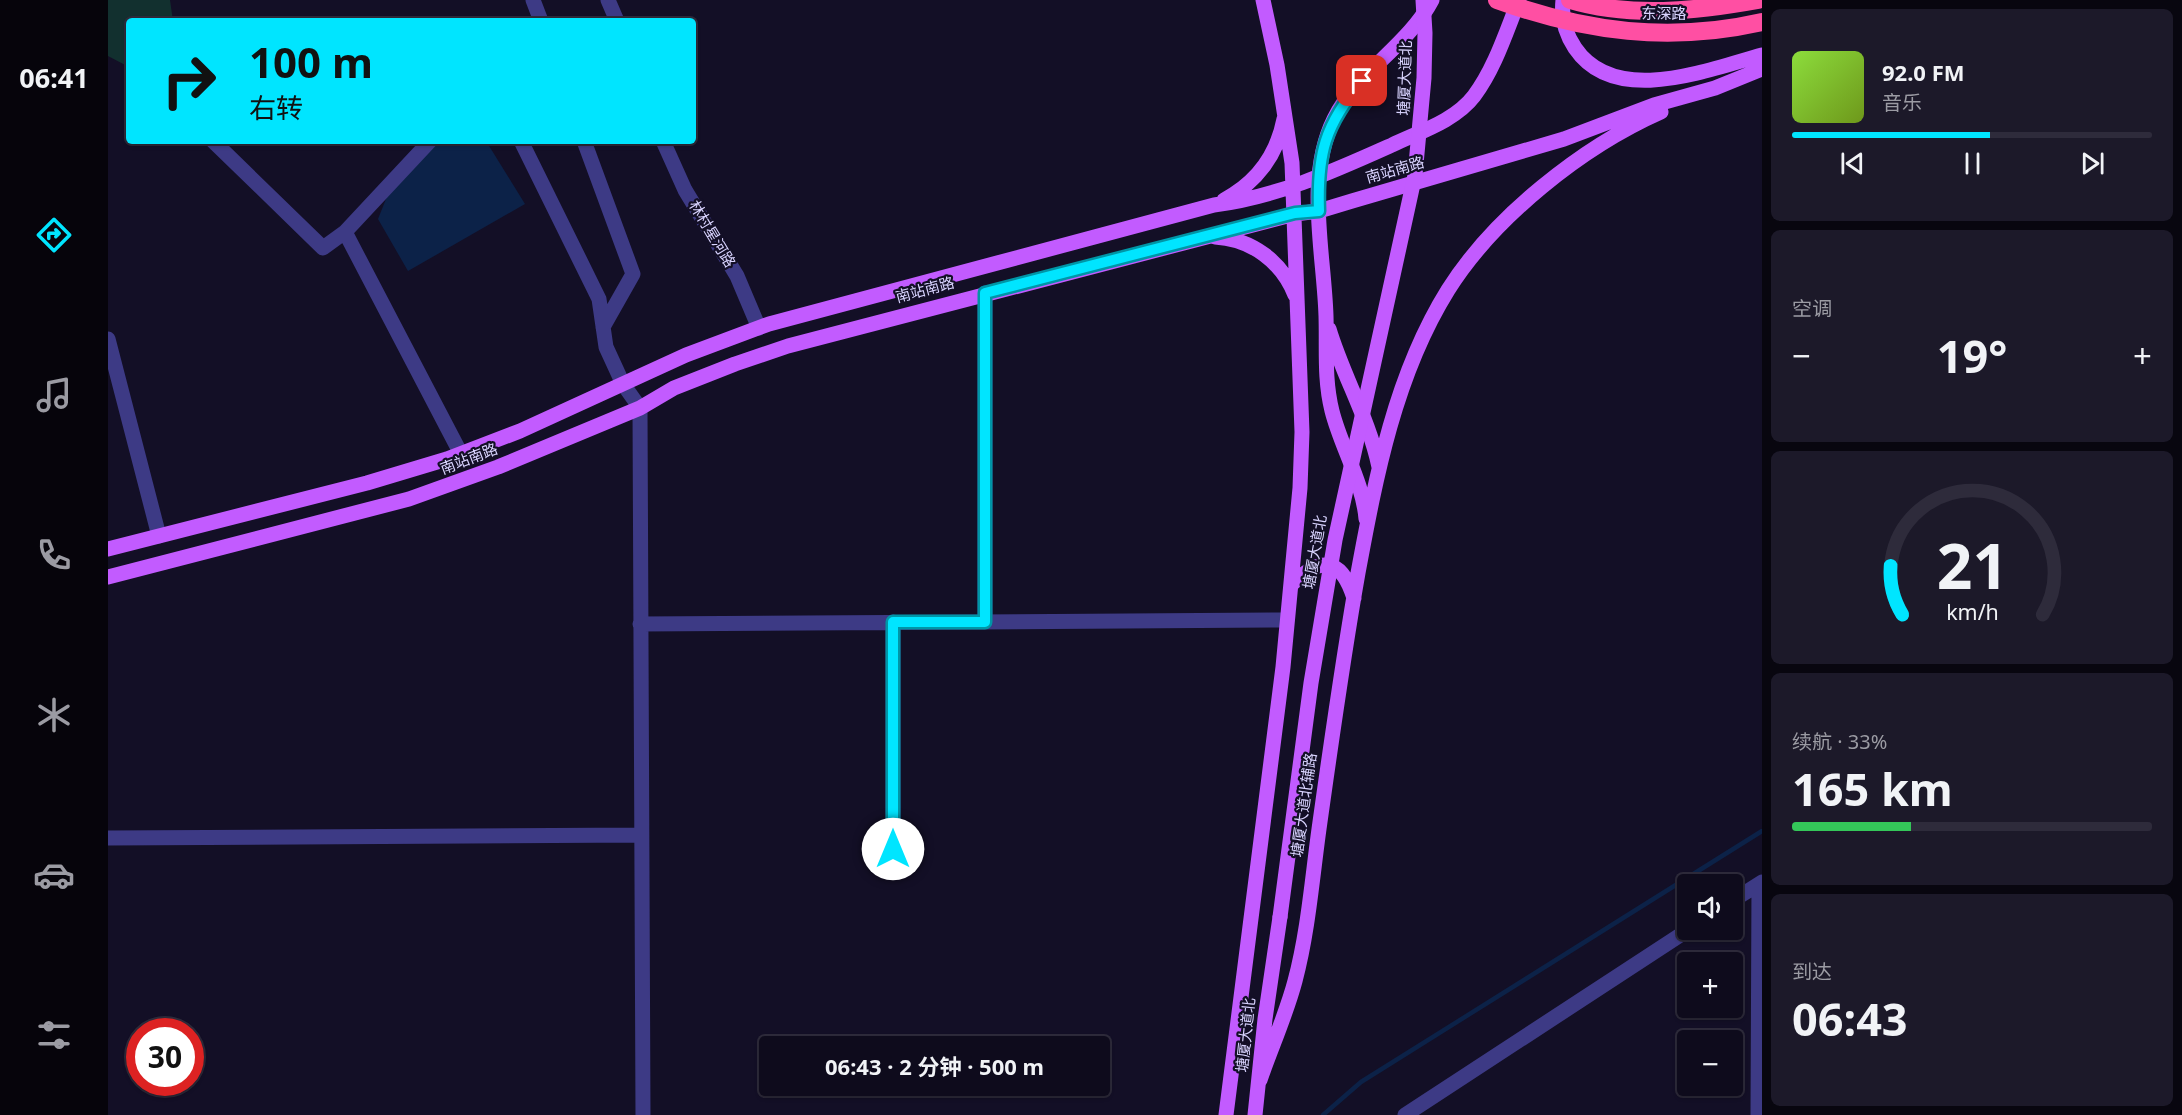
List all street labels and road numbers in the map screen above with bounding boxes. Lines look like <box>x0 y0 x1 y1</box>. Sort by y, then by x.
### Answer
street label: 东深路 <box>1641 3 1687 23</box>
street label: 塘厦大道北 <box>1393 40 1415 116</box>
street label: 南站南路 <box>1363 151 1426 187</box>
street label: 林村星河路 <box>685 196 741 271</box>
street label: 南站南路 <box>893 272 956 306</box>
street label: 南站南路 <box>437 438 500 478</box>
street label: 塘厦大道北 <box>1298 513 1330 591</box>
street label: 塘厦大道北辅路 <box>1286 751 1320 858</box>
street label: 塘厦大道北 <box>1231 997 1259 1073</box>

